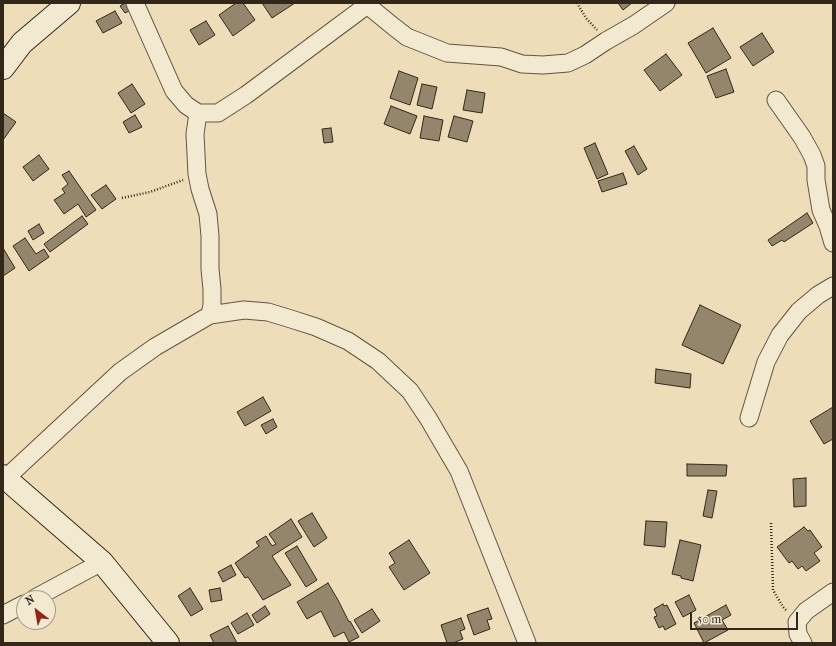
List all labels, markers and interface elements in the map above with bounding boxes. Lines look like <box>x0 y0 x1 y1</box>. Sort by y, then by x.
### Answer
north arrow <box>16 590 56 630</box>
text: N <box>23 592 37 608</box>
scale bar <box>692 604 800 630</box>
text: 50 m <box>697 612 721 626</box>

